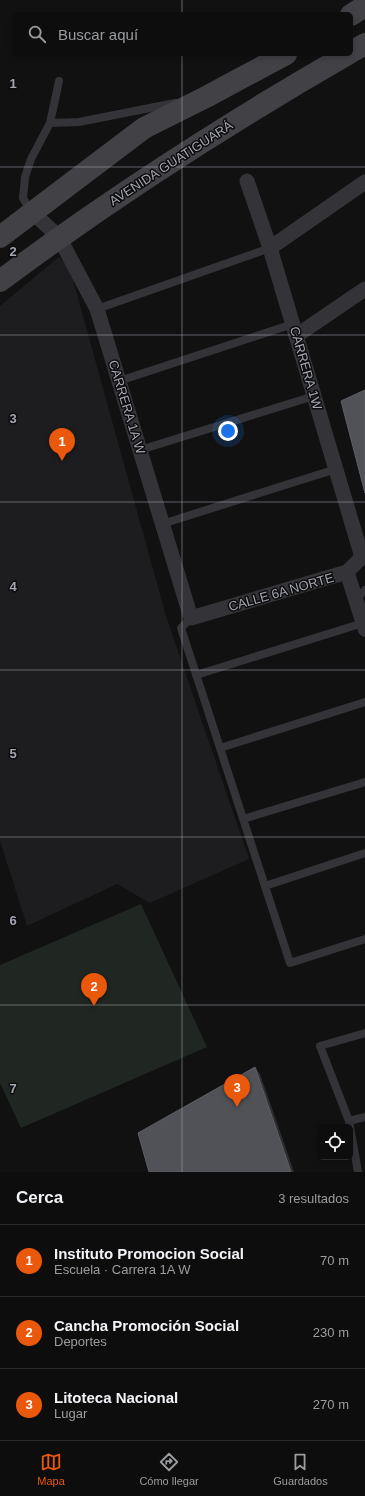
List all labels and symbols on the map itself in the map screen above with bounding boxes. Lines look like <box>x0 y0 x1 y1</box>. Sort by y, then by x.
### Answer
text: 1 <box>9 76 17 91</box>
street label: AVENIDA GUATIGUARÁ <box>107 117 236 209</box>
text: 2 <box>9 244 17 259</box>
street label: CARRERA 1W <box>287 325 325 412</box>
street label: CARRERA 1A W <box>106 358 149 457</box>
text: 3 <box>9 411 17 426</box>
your location <box>218 421 238 441</box>
pin: 1 <box>49 428 75 461</box>
street label: CALLE 6A NORTE <box>227 570 336 614</box>
text: 4 <box>9 579 17 594</box>
text: 5 <box>9 746 17 761</box>
text: 6 <box>9 913 17 928</box>
pin: 2 <box>81 973 107 1006</box>
pin: 3 <box>224 1074 250 1107</box>
text: 7 <box>9 1081 17 1096</box>

